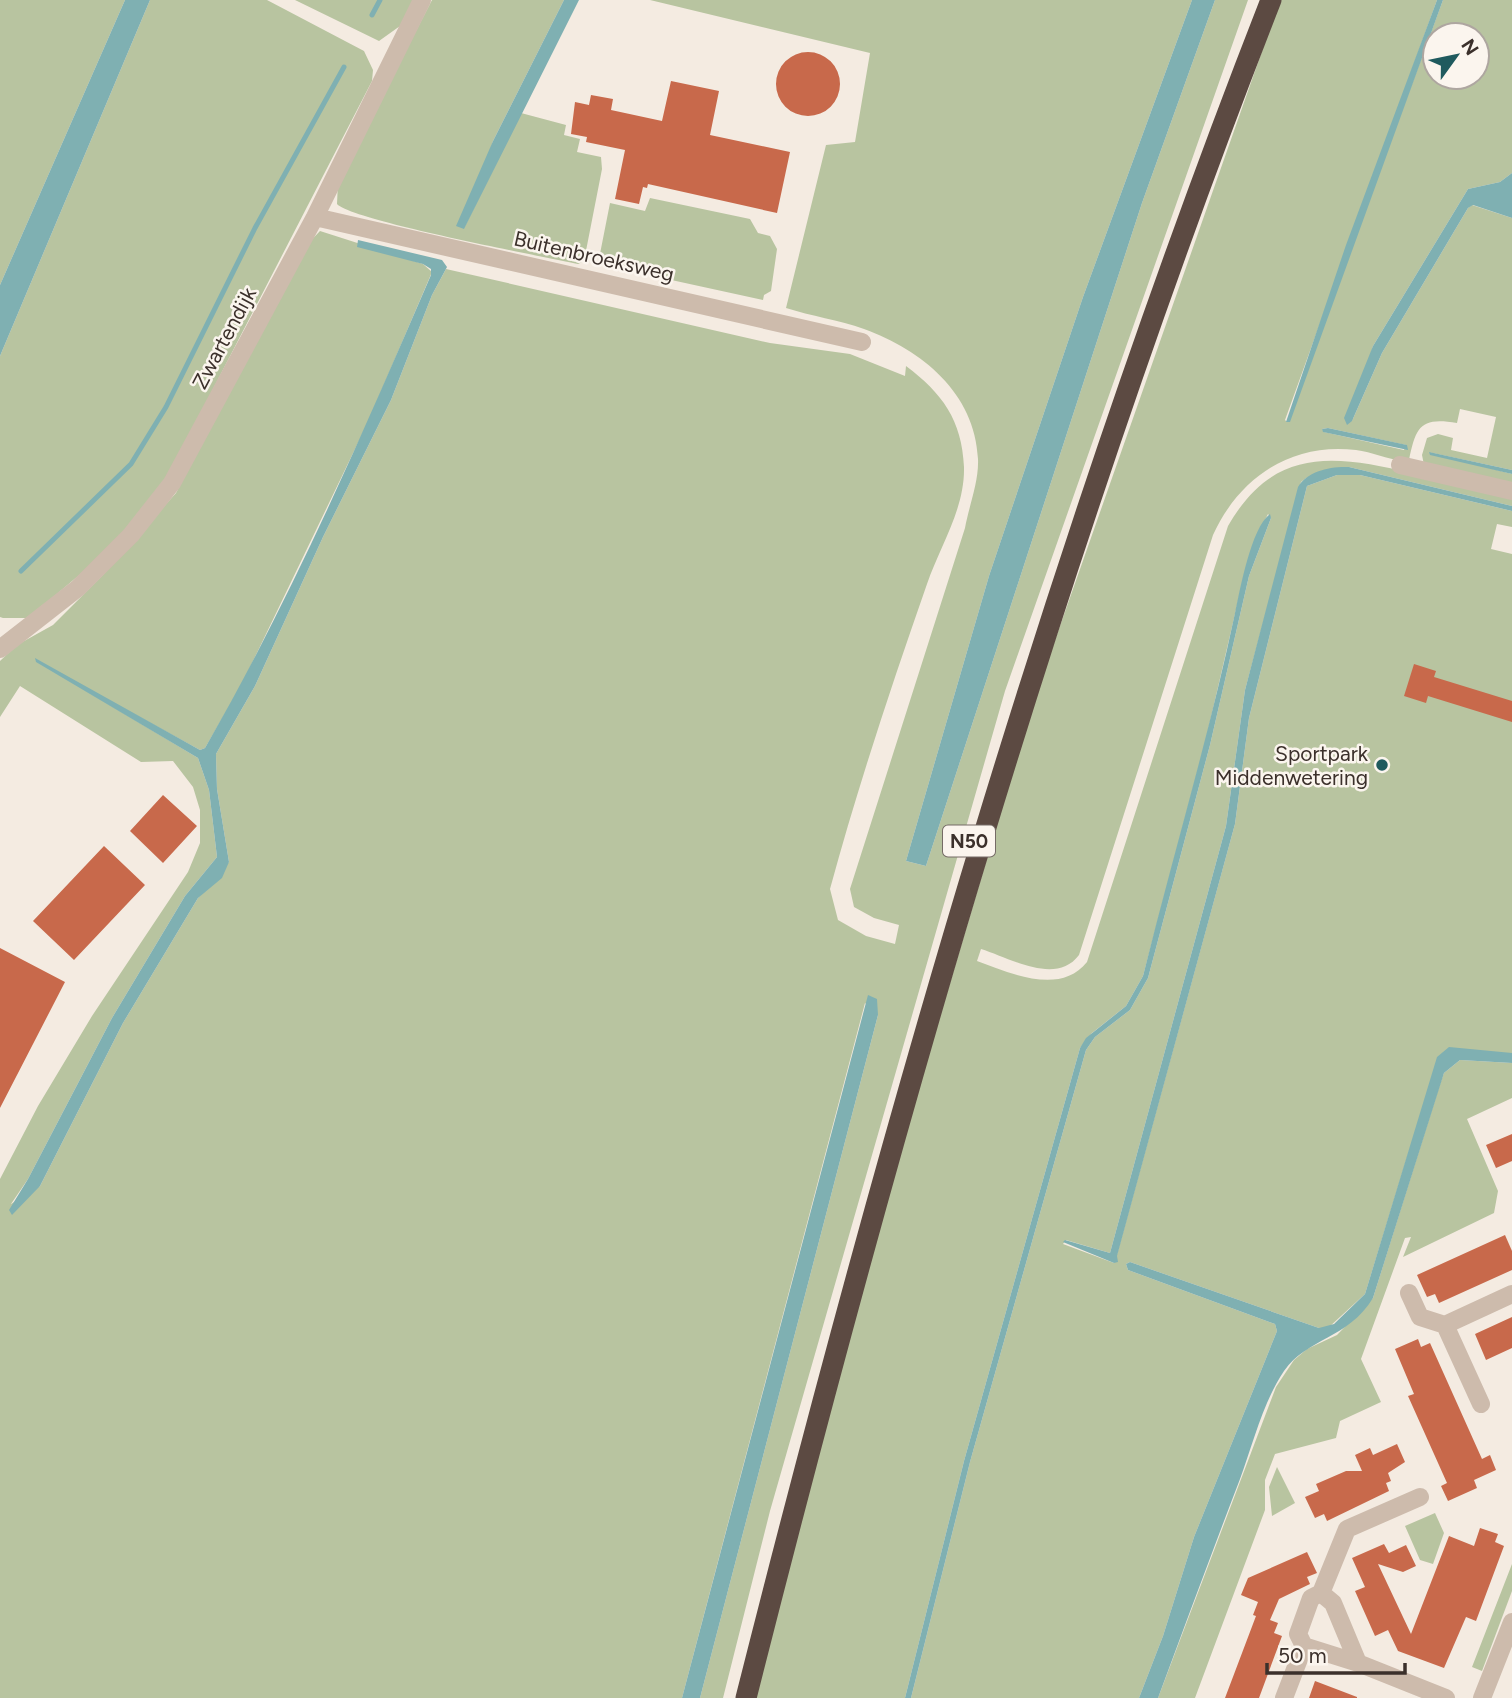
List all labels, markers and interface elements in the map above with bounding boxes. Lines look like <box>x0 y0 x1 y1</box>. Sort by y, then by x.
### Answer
north arrow <box>1421 21 1491 91</box>
text: N <box>1456 35 1483 59</box>
street label: Buitenbroeksweg <box>512 225 676 287</box>
street label: Zwartendijk <box>187 282 262 393</box>
place label: Sportpark Middenwetering <box>1215 741 1369 790</box>
marker: Sportpark Middenwetering <box>1374 757 1390 773</box>
road number: N50 <box>943 826 995 856</box>
scale bar <box>1267 1632 1405 1676</box>
text: 50 m <box>1278 1643 1327 1668</box>

